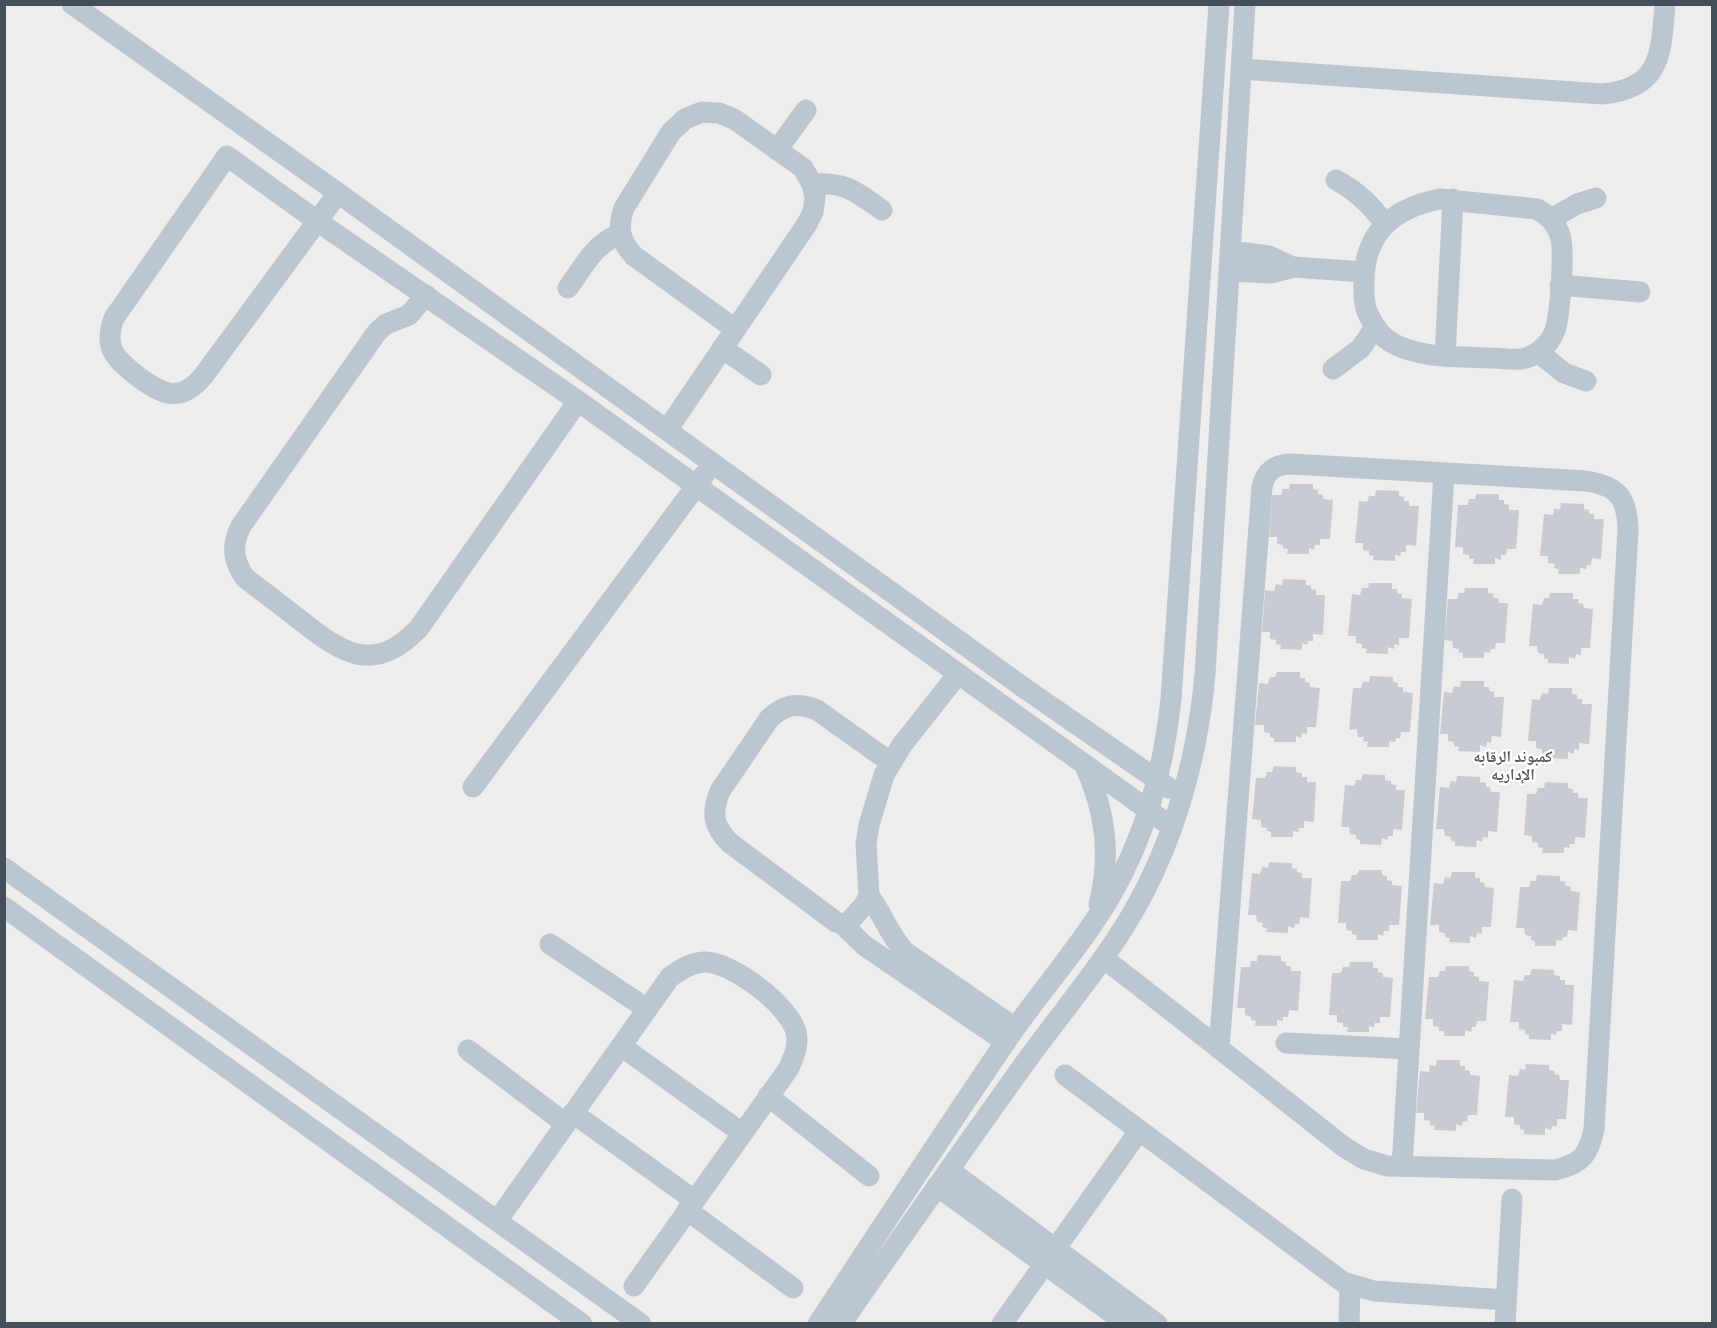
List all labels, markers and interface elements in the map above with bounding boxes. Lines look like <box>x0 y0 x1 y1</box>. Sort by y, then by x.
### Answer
district label: كمبوند الرقابه الإداريه <box>1473 748 1553 786</box>

